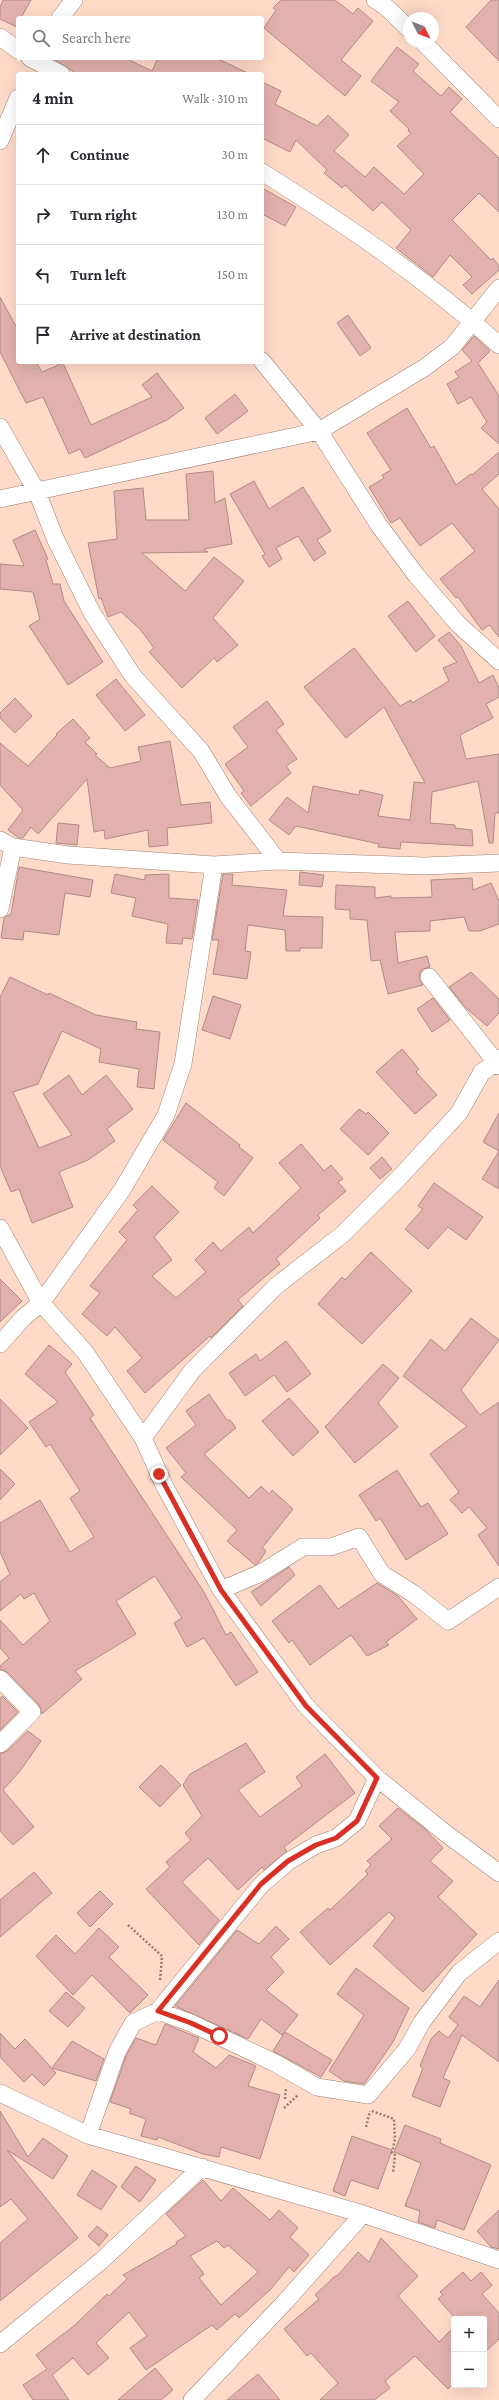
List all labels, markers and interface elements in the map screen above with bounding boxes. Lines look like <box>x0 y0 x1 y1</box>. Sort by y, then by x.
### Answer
north arrow <box>403 12 439 48</box>
search box <box>16 16 264 60</box>
icon: search <box>30 27 52 49</box>
text: Search here <box>62 30 131 46</box>
text: 4 min <box>32 89 74 108</box>
text: Walk · 310 m <box>182 91 248 106</box>
icon: ahead <box>32 144 54 166</box>
text: Continue <box>70 147 129 163</box>
text: 30 m <box>222 147 248 162</box>
icon: right <box>32 204 54 226</box>
text: Turn right <box>70 207 137 223</box>
text: 130 m <box>217 207 248 222</box>
icon: left <box>32 264 54 286</box>
text: Turn left <box>70 267 126 283</box>
text: 150 m <box>217 267 248 282</box>
icon: arrive <box>32 324 54 346</box>
text: Arrive at destination <box>70 327 201 343</box>
route end <box>150 1465 168 1483</box>
route start <box>210 2027 228 2045</box>
map controls <box>451 2316 487 2388</box>
button: + <box>451 2316 487 2352</box>
button: − <box>451 2352 487 2388</box>

